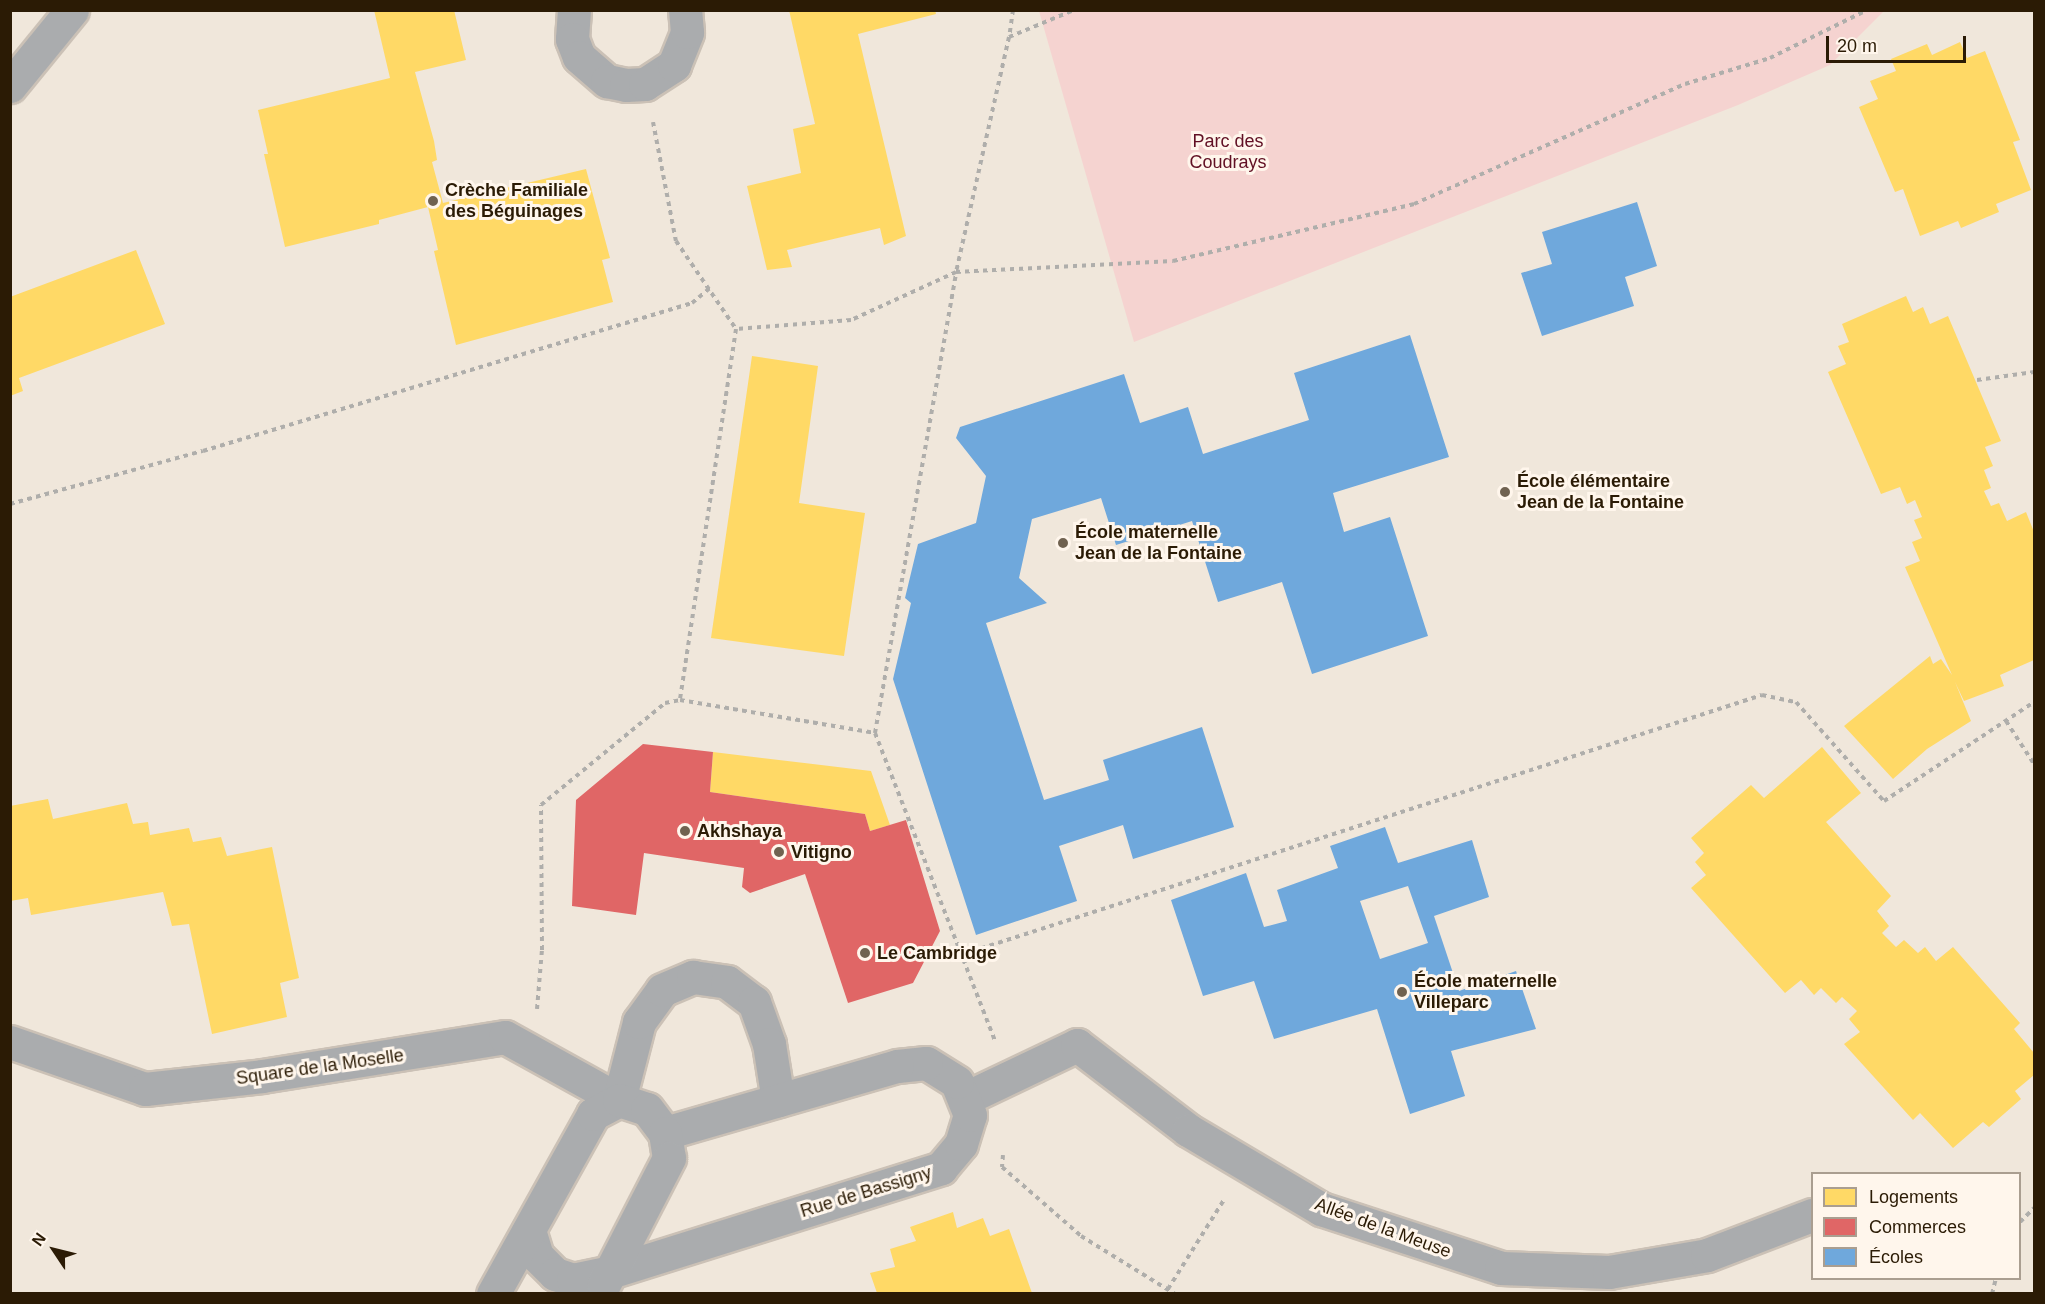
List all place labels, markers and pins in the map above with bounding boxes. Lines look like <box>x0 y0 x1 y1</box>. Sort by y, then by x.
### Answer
place label: Crèche Familiale des Béguinages <box>445 180 588 222</box>
marker: Crèche Familiale des Béguinages <box>426 194 440 208</box>
place label: École élémentaire Jean de la Fontaine <box>1517 471 1684 514</box>
marker: École élémentaire Jean de la Fontaine <box>1498 485 1512 499</box>
place label: École maternelle Jean de la Fontaine <box>1075 522 1242 564</box>
marker: École maternelle Jean de la Fontaine <box>1056 536 1070 550</box>
place label: Akhshaya <box>697 820 782 842</box>
marker: Akhshaya <box>678 824 692 838</box>
place label: Vitigno <box>791 841 852 863</box>
marker: Vitigno <box>772 845 786 859</box>
place label: Le Cambridge <box>877 942 997 964</box>
marker: Le Cambridge <box>858 946 872 960</box>
place label: École maternelle Villeparc <box>1414 971 1557 1014</box>
marker: École maternelle Villeparc <box>1395 985 1409 999</box>

